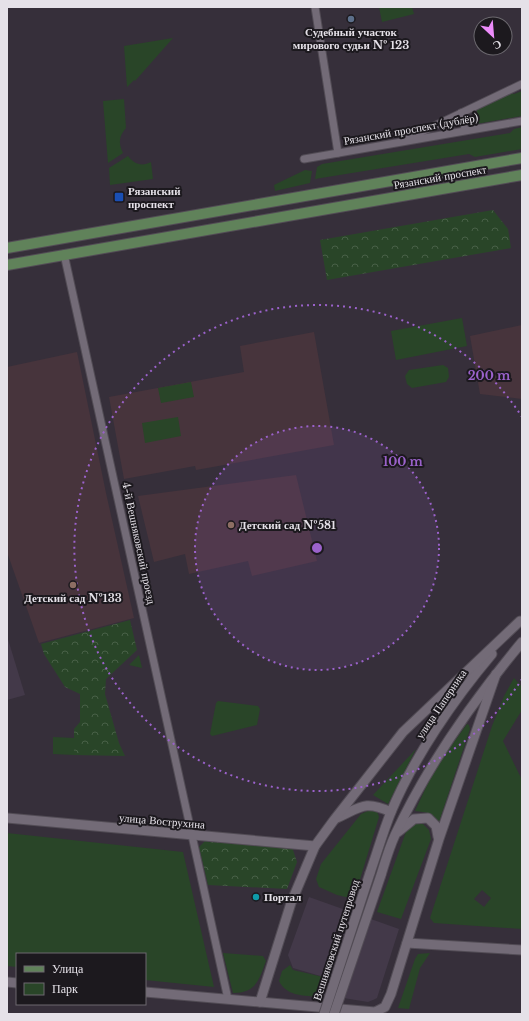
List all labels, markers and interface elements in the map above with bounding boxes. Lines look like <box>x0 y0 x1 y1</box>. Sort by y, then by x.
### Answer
marker: Судебный участок мирового судьи № 123 <box>346 14 356 24</box>
north arrow <box>473 16 513 56</box>
place label: Судебный участок мирового судьи № 123 <box>293 25 409 52</box>
text: С <box>491 37 504 53</box>
street label: Рязанский проспект (дублёр) <box>343 110 480 148</box>
street label: Рязанский проспект <box>393 162 488 192</box>
place label: Рязанский проспект <box>128 184 181 211</box>
marker: Рязанский проспект <box>113 191 125 203</box>
text: 200 m <box>468 368 511 383</box>
text: 100 m <box>383 454 424 469</box>
street label: 4-й Вешняковский проезд <box>119 481 159 606</box>
place label: Детский сад №581 <box>239 518 336 532</box>
marker: Детский сад №581 <box>226 520 236 530</box>
centre of rings <box>310 541 324 555</box>
marker: Детский сад №133 <box>68 580 78 590</box>
place label: Детский сад №133 <box>24 591 122 605</box>
street label: улица Паперника <box>413 666 470 742</box>
street label: улица Вострухина <box>118 810 206 832</box>
street label: Вешняковский путепровод <box>310 878 362 1002</box>
place label: Портал <box>264 890 301 904</box>
marker: Портал <box>251 892 261 902</box>
legend <box>16 953 146 1005</box>
text: Улица <box>52 961 84 976</box>
text: Парк <box>52 981 78 996</box>

